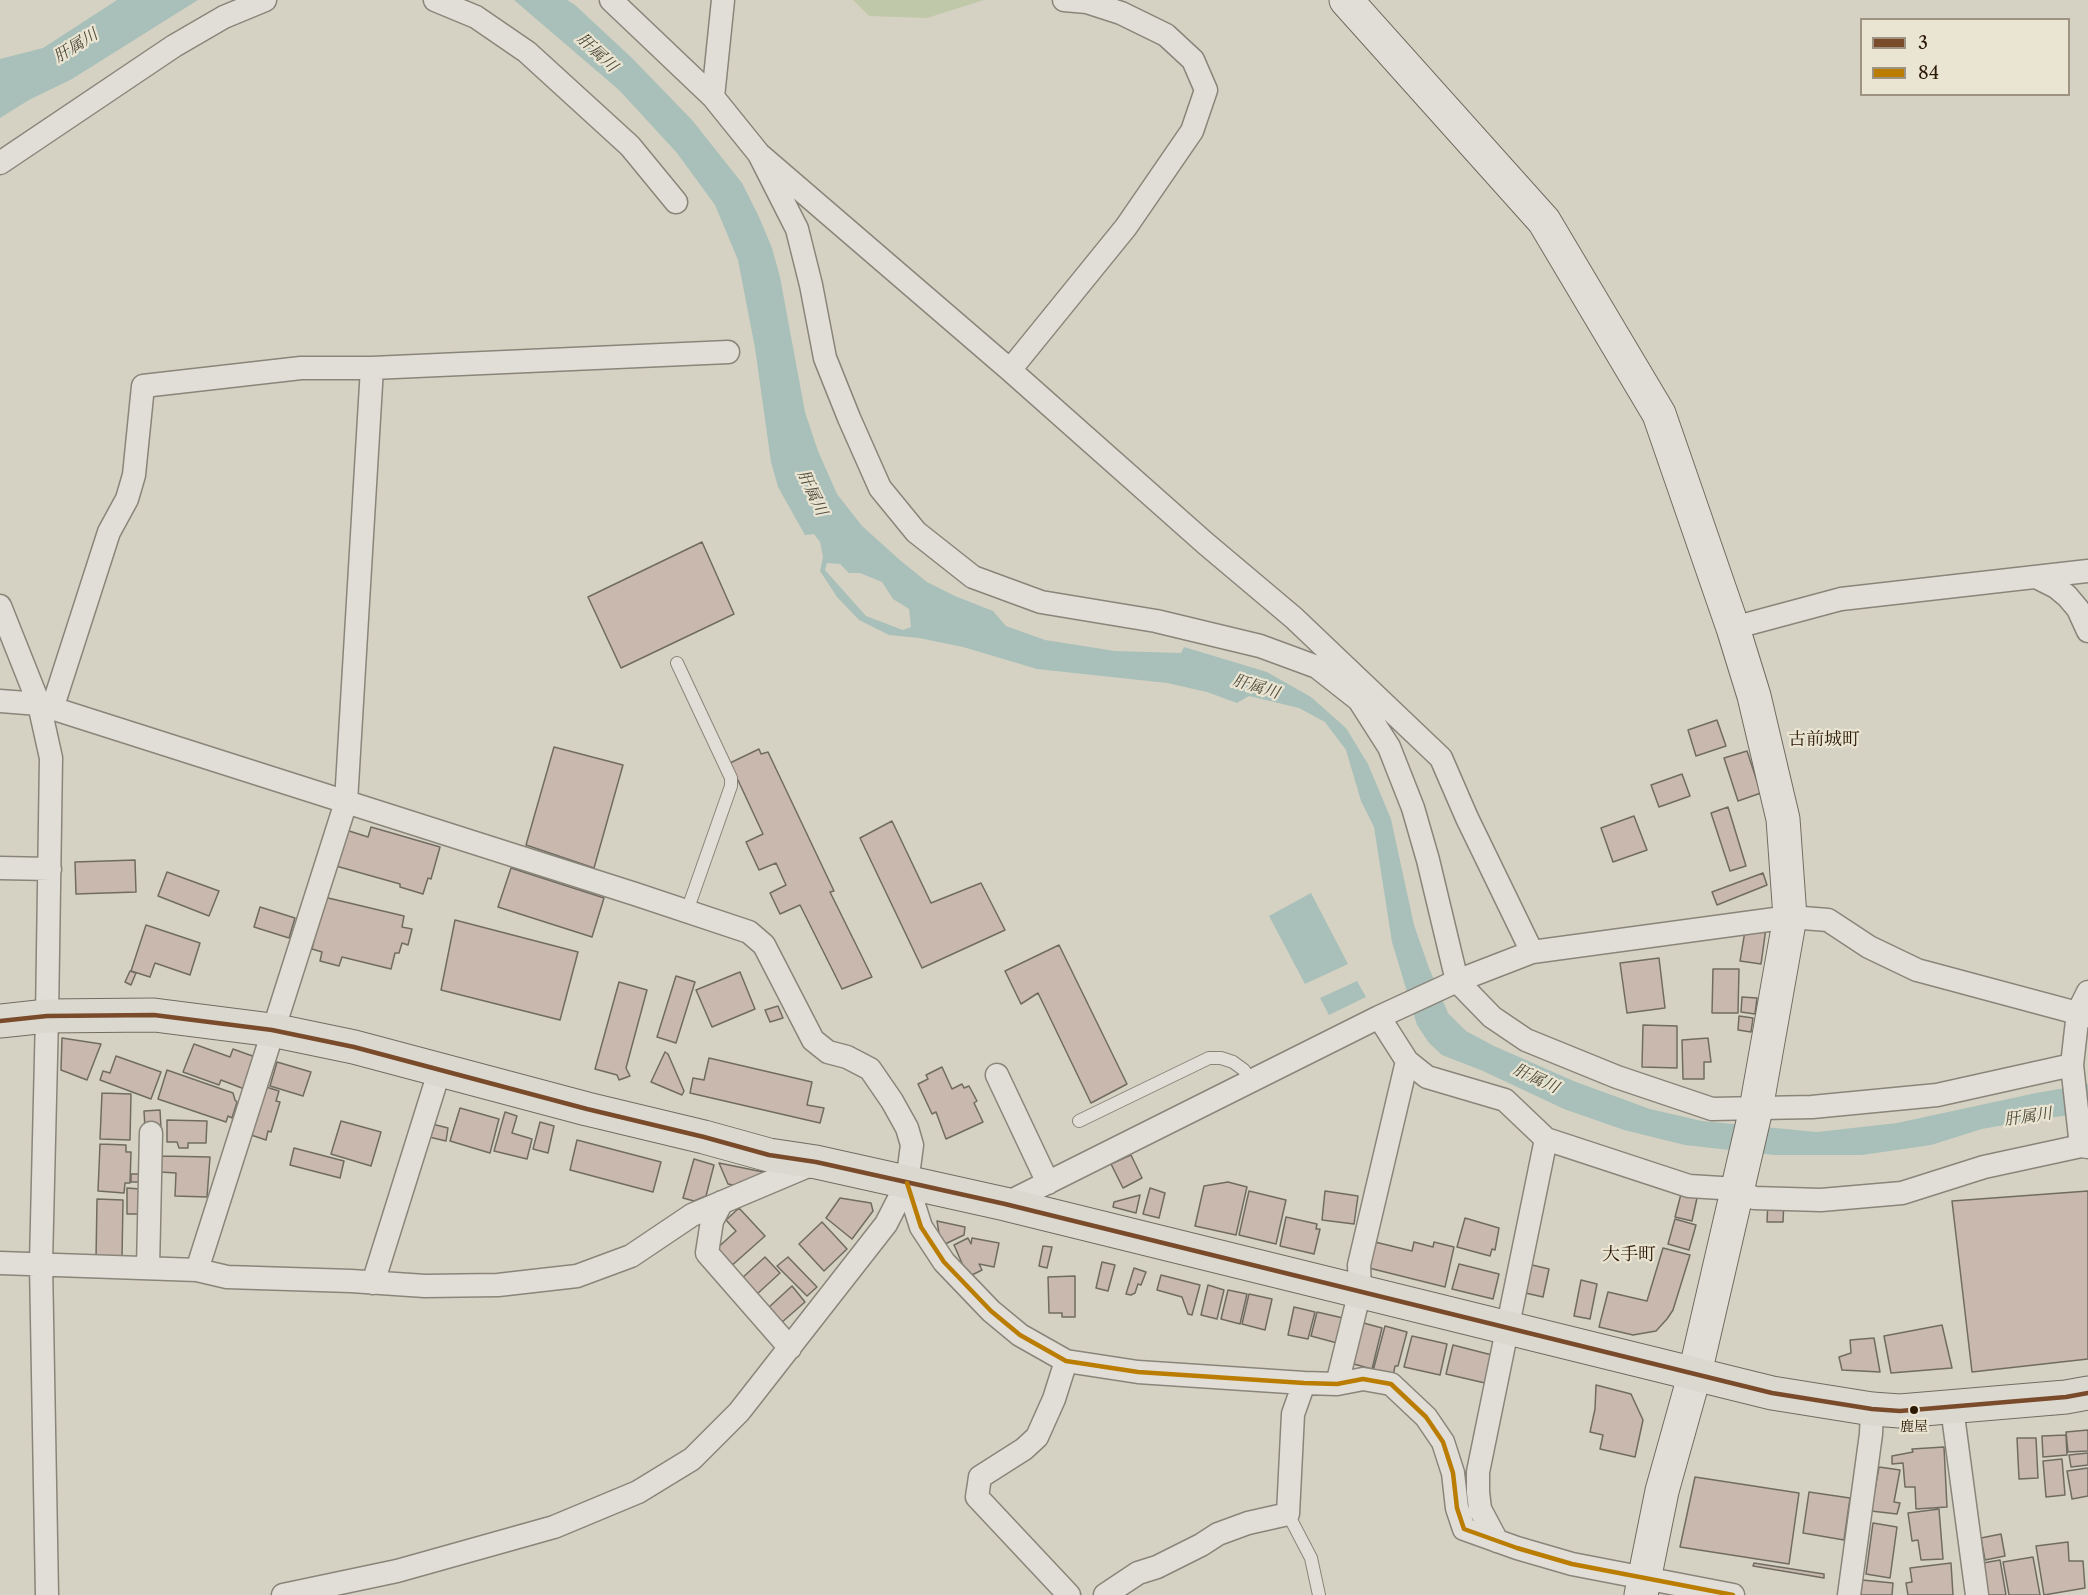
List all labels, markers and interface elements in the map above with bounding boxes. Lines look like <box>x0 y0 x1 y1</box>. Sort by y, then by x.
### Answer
legend <box>1860 18 2070 96</box>
water label: 肝属川 <box>51 25 101 67</box>
water label: 肝属川 <box>573 30 621 76</box>
text: 3 <box>1918 32 1928 54</box>
text: 84 <box>1918 62 1939 84</box>
water label: 肝属川 <box>793 467 831 519</box>
water label: 肝属川 <box>1230 671 1282 703</box>
district label: 古前城町 <box>1788 729 1860 751</box>
water label: 肝属川 <box>1510 1060 1562 1098</box>
water label: 肝属川 <box>2003 1104 2053 1130</box>
district label: 大手町 <box>1602 1244 1656 1266</box>
marker: 鹿屋 <box>1908 1404 1920 1416</box>
place label: 鹿屋 <box>1900 1419 1928 1435</box>

